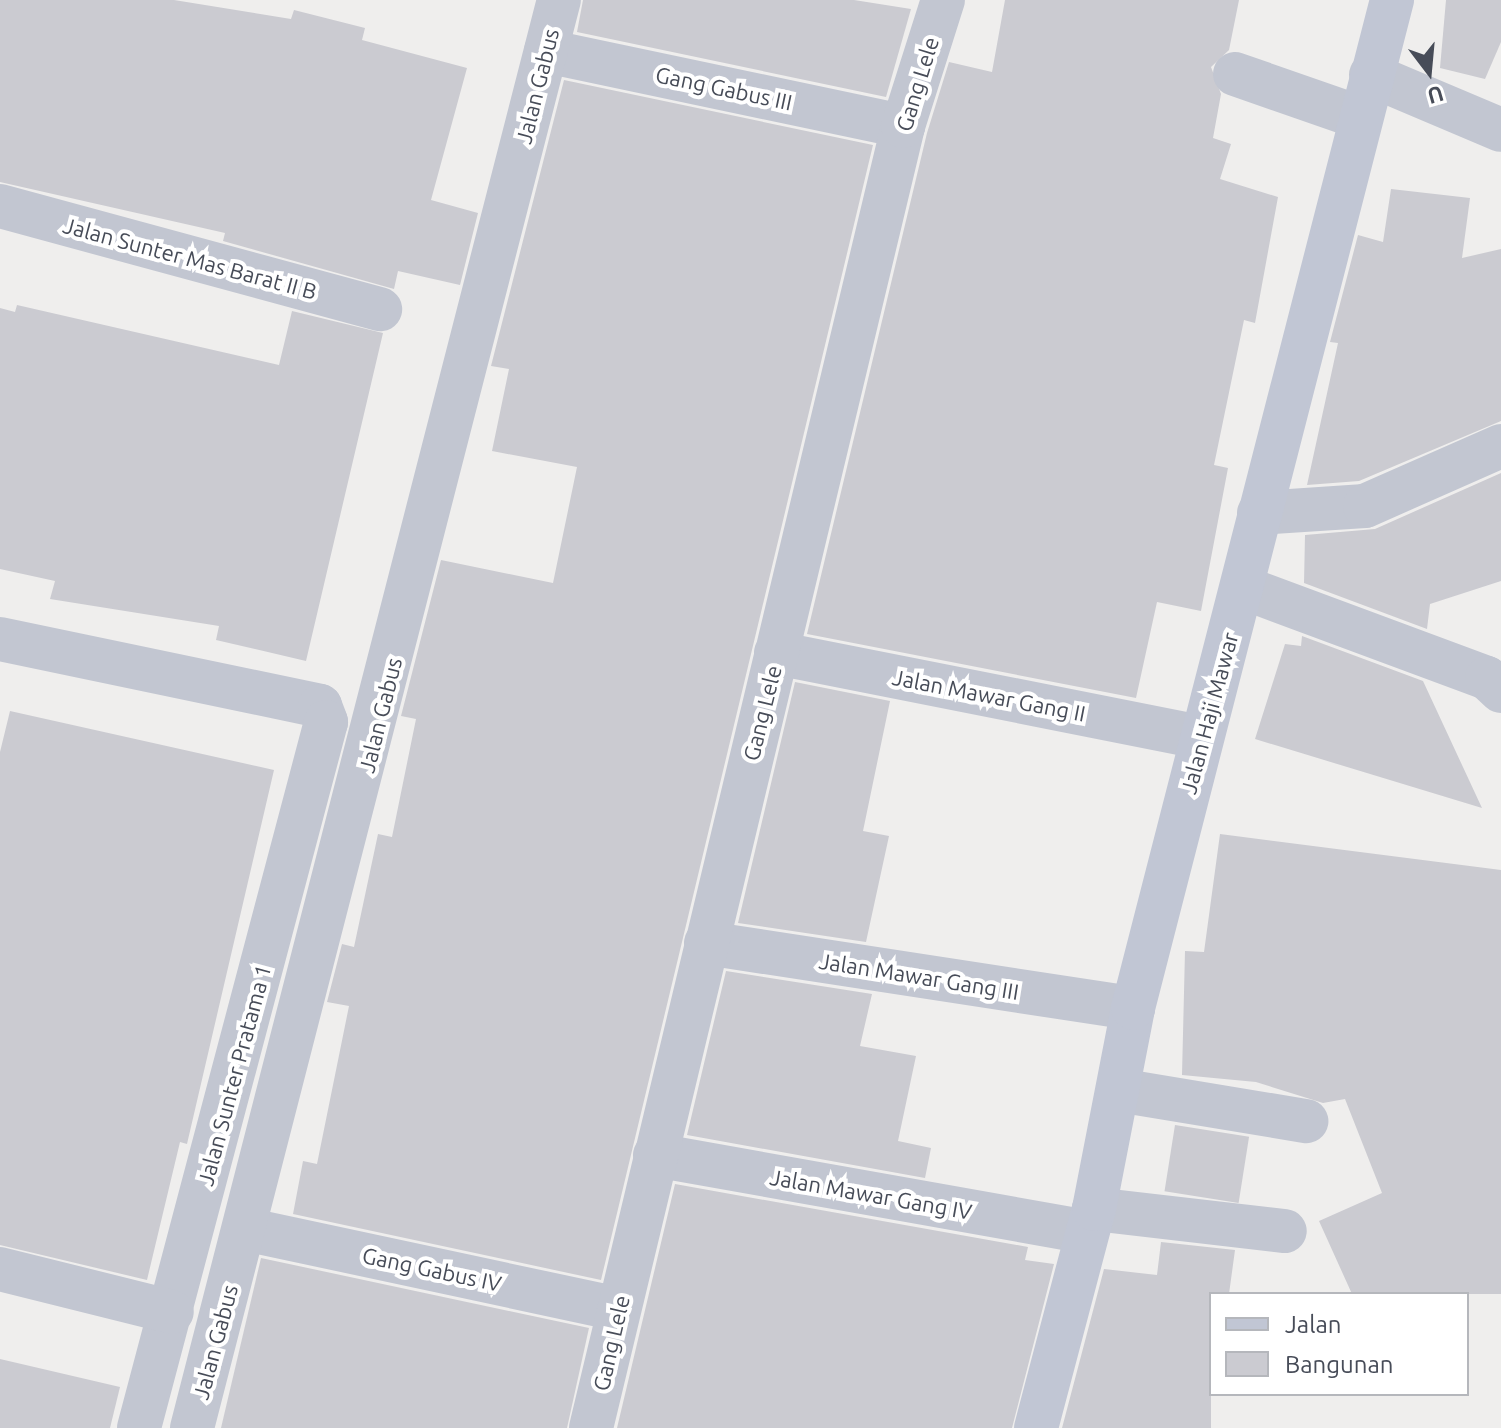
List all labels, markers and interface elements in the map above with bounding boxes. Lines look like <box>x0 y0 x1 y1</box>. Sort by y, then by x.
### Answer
street label: Jalan Gabus <box>510 26 564 146</box>
north arrow <box>1389 32 1469 112</box>
street label: Gang Lele <box>890 34 944 134</box>
street label: Gang Gabus III <box>653 61 795 115</box>
text: U <box>1425 81 1447 110</box>
street label: Jalan Sunter Mas Barat II B <box>60 211 320 305</box>
street label: Jalan Haji Mawar <box>1175 629 1243 797</box>
street label: Jalan Gabus <box>353 655 407 775</box>
street label: Gang Lele <box>737 663 787 763</box>
street label: Jalan Mawar Gang II <box>890 663 1088 727</box>
street label: Jalan Mawar Gang III <box>817 947 1021 1005</box>
street label: Jalan Sunter Pratama 1 <box>192 961 276 1189</box>
street label: Jalan Mawar Gang IV <box>768 1163 974 1225</box>
street label: Gang Gabus IV <box>360 1241 504 1297</box>
street label: Jalan Gabus <box>187 1282 243 1402</box>
legend <box>1209 1292 1469 1396</box>
street label: Gang Lele <box>587 1293 635 1393</box>
text: Jalan <box>1285 1311 1342 1338</box>
text: Bangunan <box>1285 1351 1394 1378</box>

